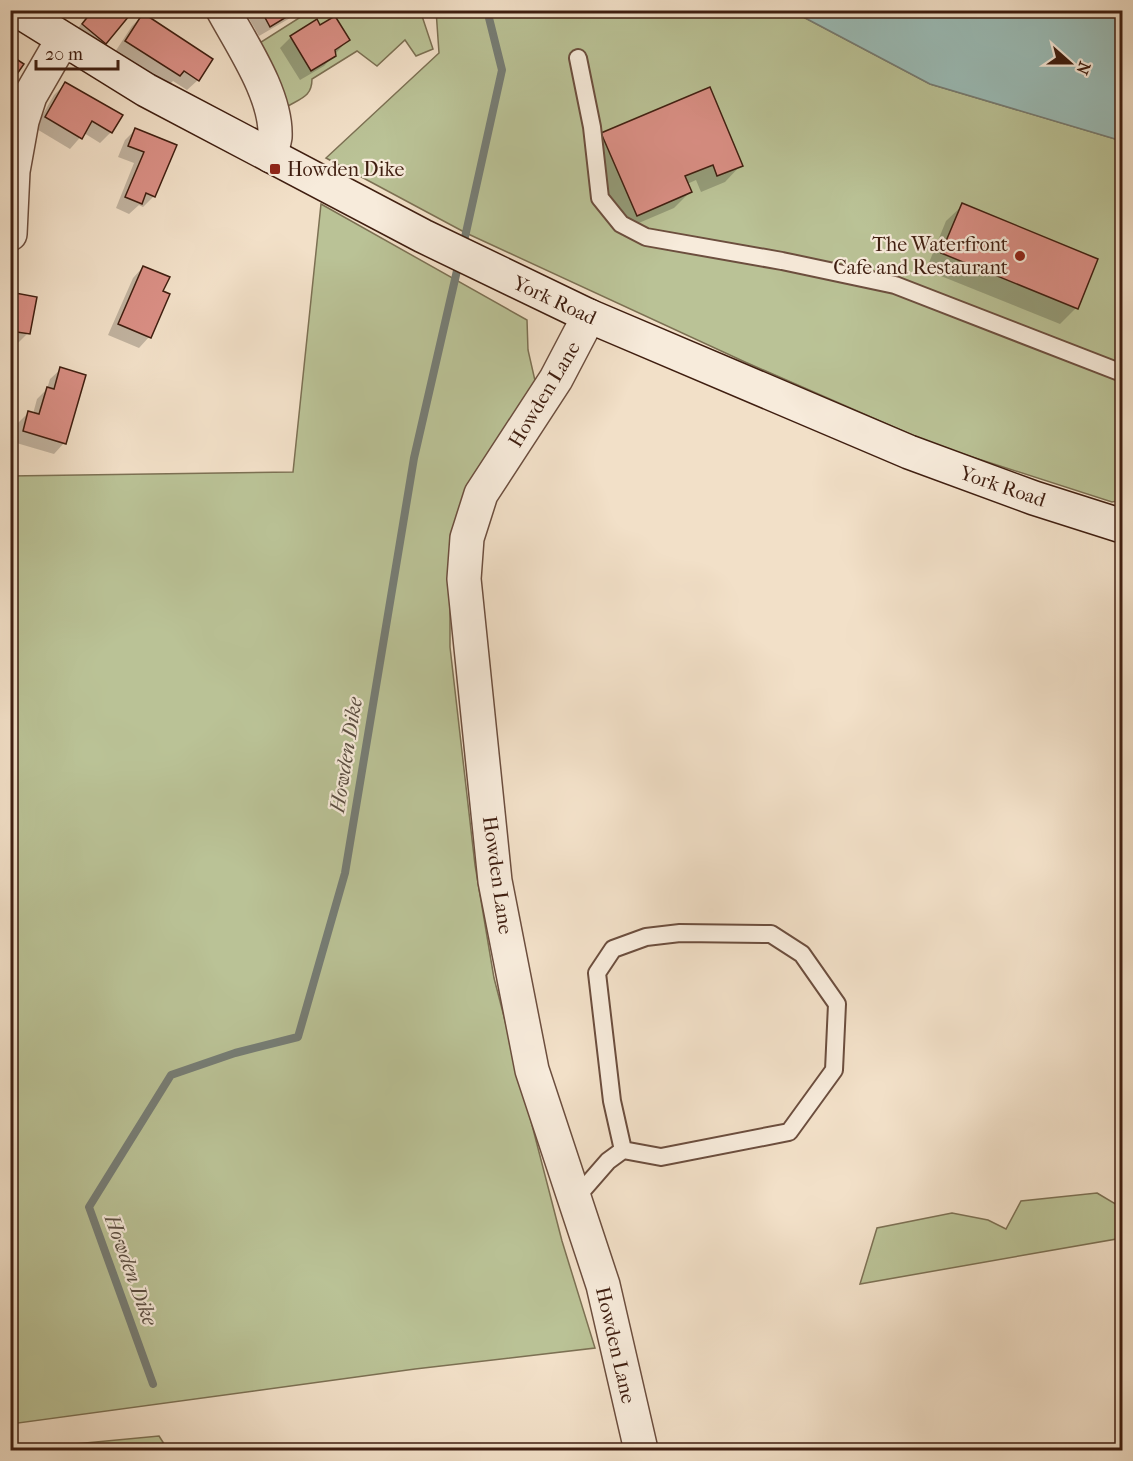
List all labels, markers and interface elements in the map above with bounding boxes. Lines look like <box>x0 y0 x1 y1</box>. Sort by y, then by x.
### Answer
scale bar <box>36 33 118 71</box>
north arrow <box>1040 33 1100 93</box>
text: 20 m <box>45 44 83 65</box>
text: N <box>1072 59 1095 78</box>
place label: Howden Dike <box>287 158 405 181</box>
marker: Howden Dike <box>268 162 282 176</box>
place label: The Waterfront Cafe and Restaurant <box>833 233 1008 279</box>
marker: The Waterfront Cafe and Restaurant <box>1013 249 1027 263</box>
street label: York Road <box>509 271 601 330</box>
street label: Howden Lane <box>504 337 585 451</box>
street label: York Road <box>956 461 1050 512</box>
water label: Howden Dike <box>325 695 367 815</box>
street label: Howden Lane <box>478 814 517 936</box>
water label: Howden Dike <box>99 1210 162 1329</box>
street label: Howden Lane <box>591 1284 640 1406</box>

